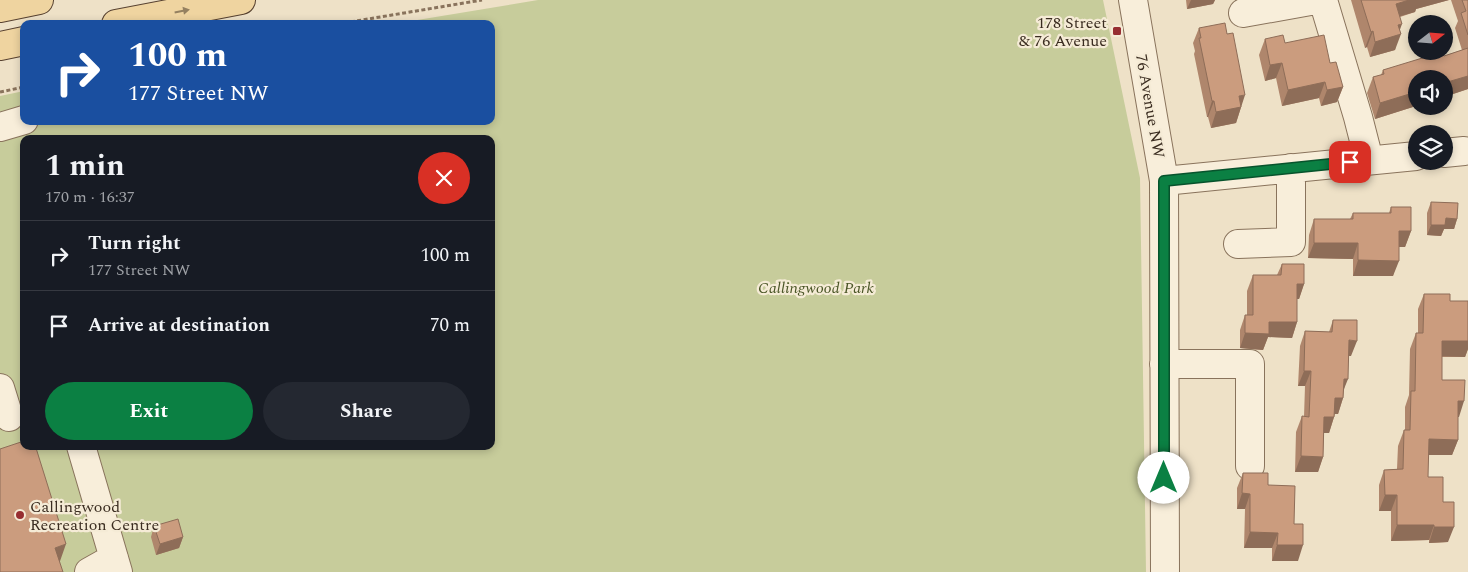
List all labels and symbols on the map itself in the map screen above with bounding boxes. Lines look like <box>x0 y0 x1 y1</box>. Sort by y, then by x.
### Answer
one-way arrow <box>174 7 190 15</box>
place label: 178 Street & 76 Avenue <box>1019 11 1107 53</box>
north arrow <box>1408 15 1452 60</box>
marker: 178 Street & 76 Avenue <box>1111 25 1123 37</box>
street label: 76 Avenue NW <box>1129 52 1171 160</box>
pin <box>1329 141 1371 183</box>
park label: Callingwood Park <box>758 276 875 300</box>
position arrow <box>1137 451 1189 503</box>
place label: Callingwood Recreation Centre <box>30 495 159 537</box>
marker: Callingwood Recreation Centre <box>14 509 26 521</box>

